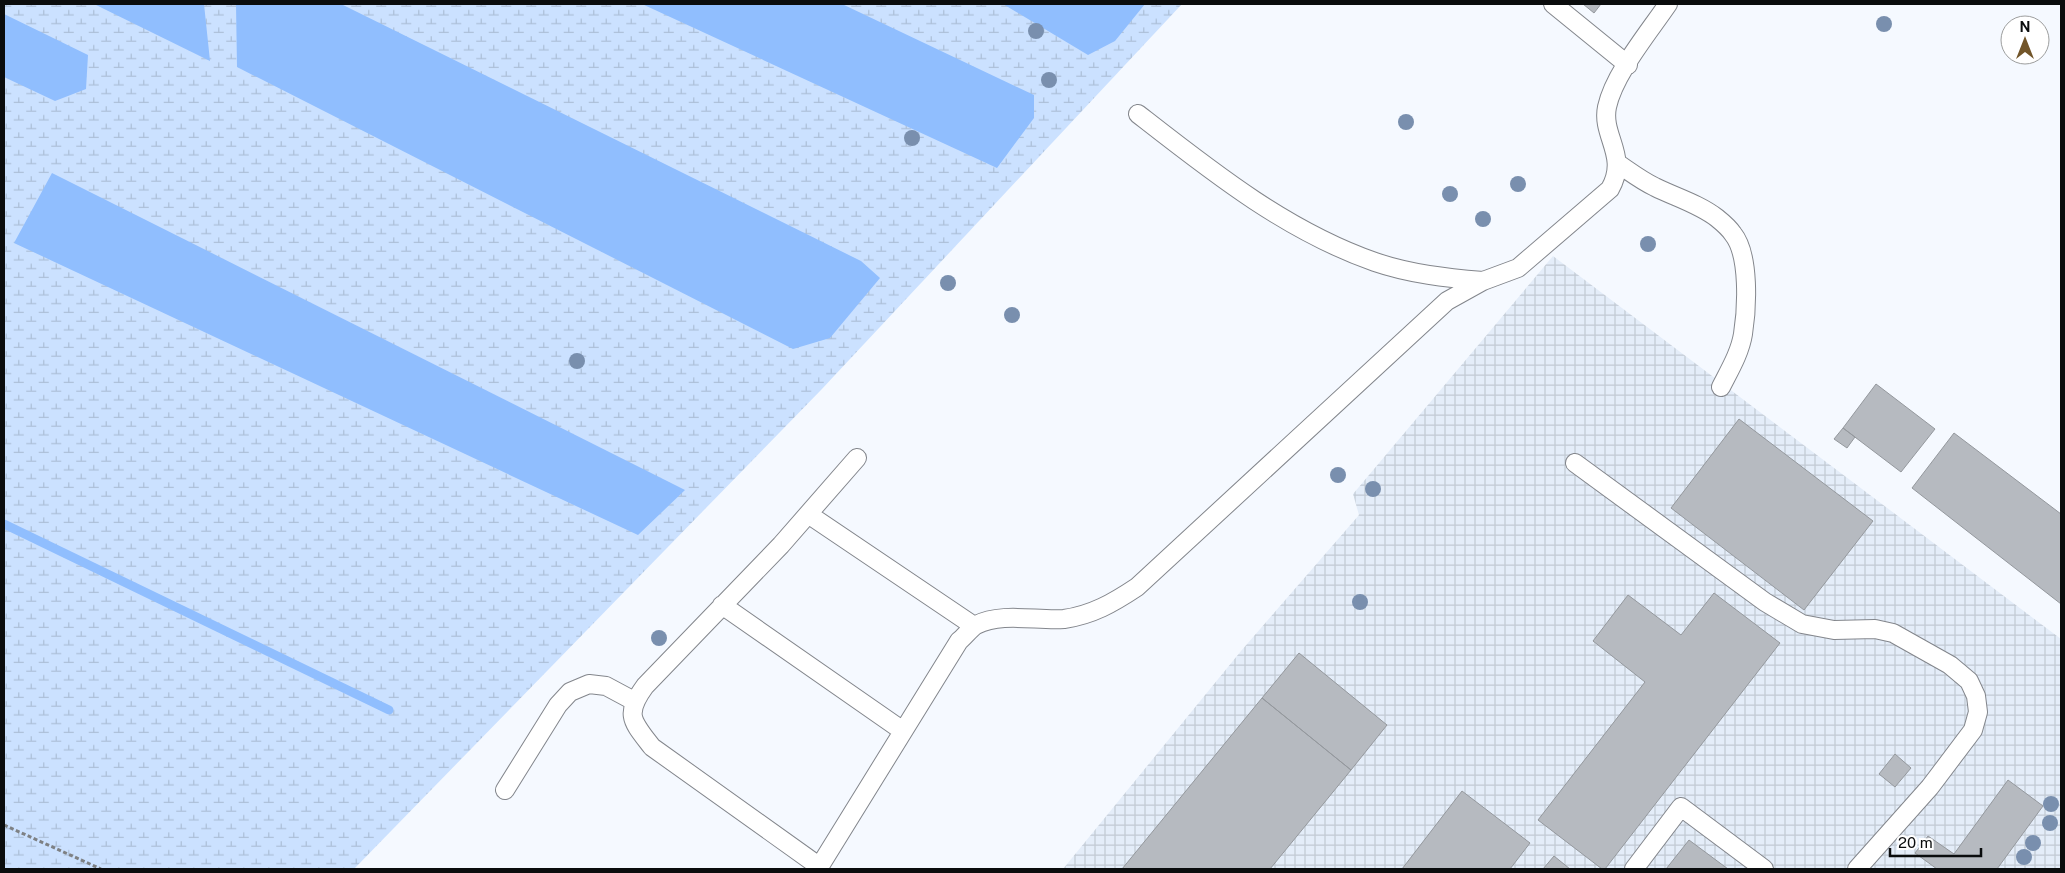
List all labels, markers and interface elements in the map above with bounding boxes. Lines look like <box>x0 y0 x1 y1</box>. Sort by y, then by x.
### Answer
north arrow <box>2000 15 2050 65</box>
text: N <box>2020 19 2030 35</box>
scale bar <box>1890 826 1981 858</box>
text: 20 m <box>1898 834 1933 851</box>

